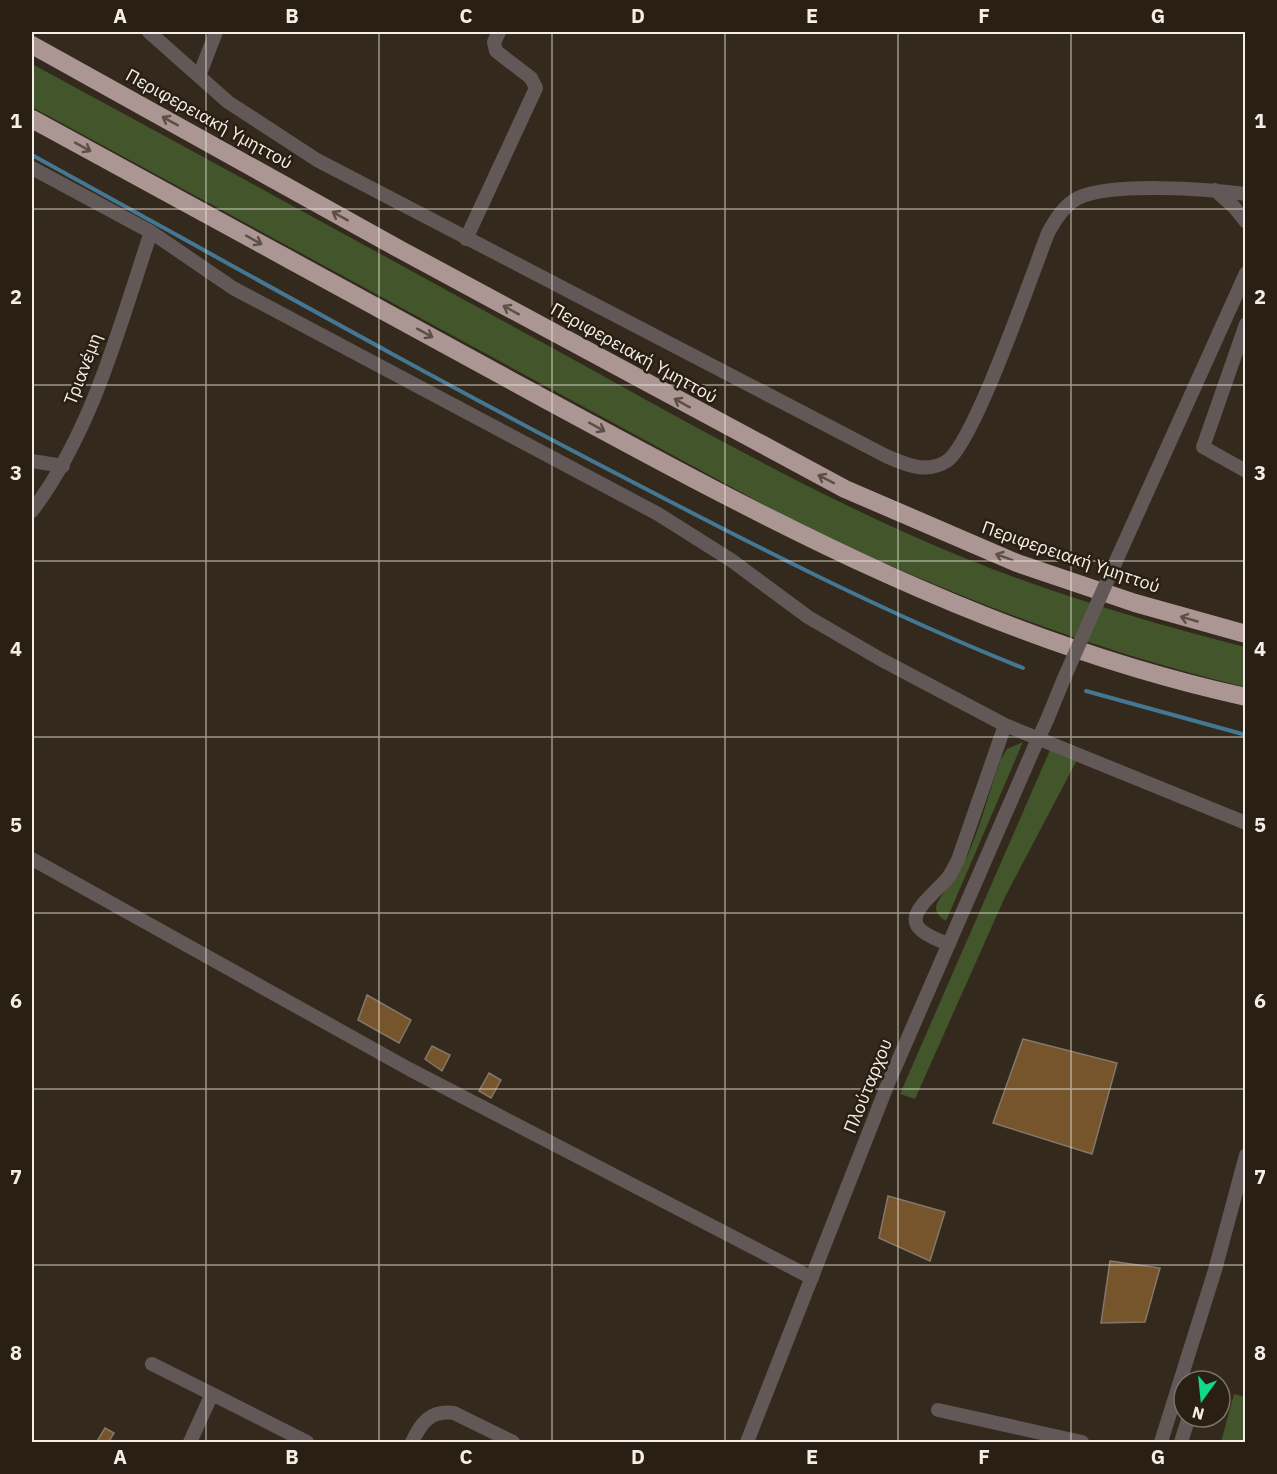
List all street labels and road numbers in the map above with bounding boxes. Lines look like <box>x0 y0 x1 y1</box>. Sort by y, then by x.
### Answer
street label: Περιφερειακή Υμηττού <box>122 63 297 174</box>
street label: Περιφερειακή Υμηττού <box>547 297 722 408</box>
street label: Τριανέμη <box>58 330 107 408</box>
street label: Περιφερειακή Υμηττού <box>979 515 1163 598</box>
street label: Πλούταρχου <box>838 1035 897 1137</box>

